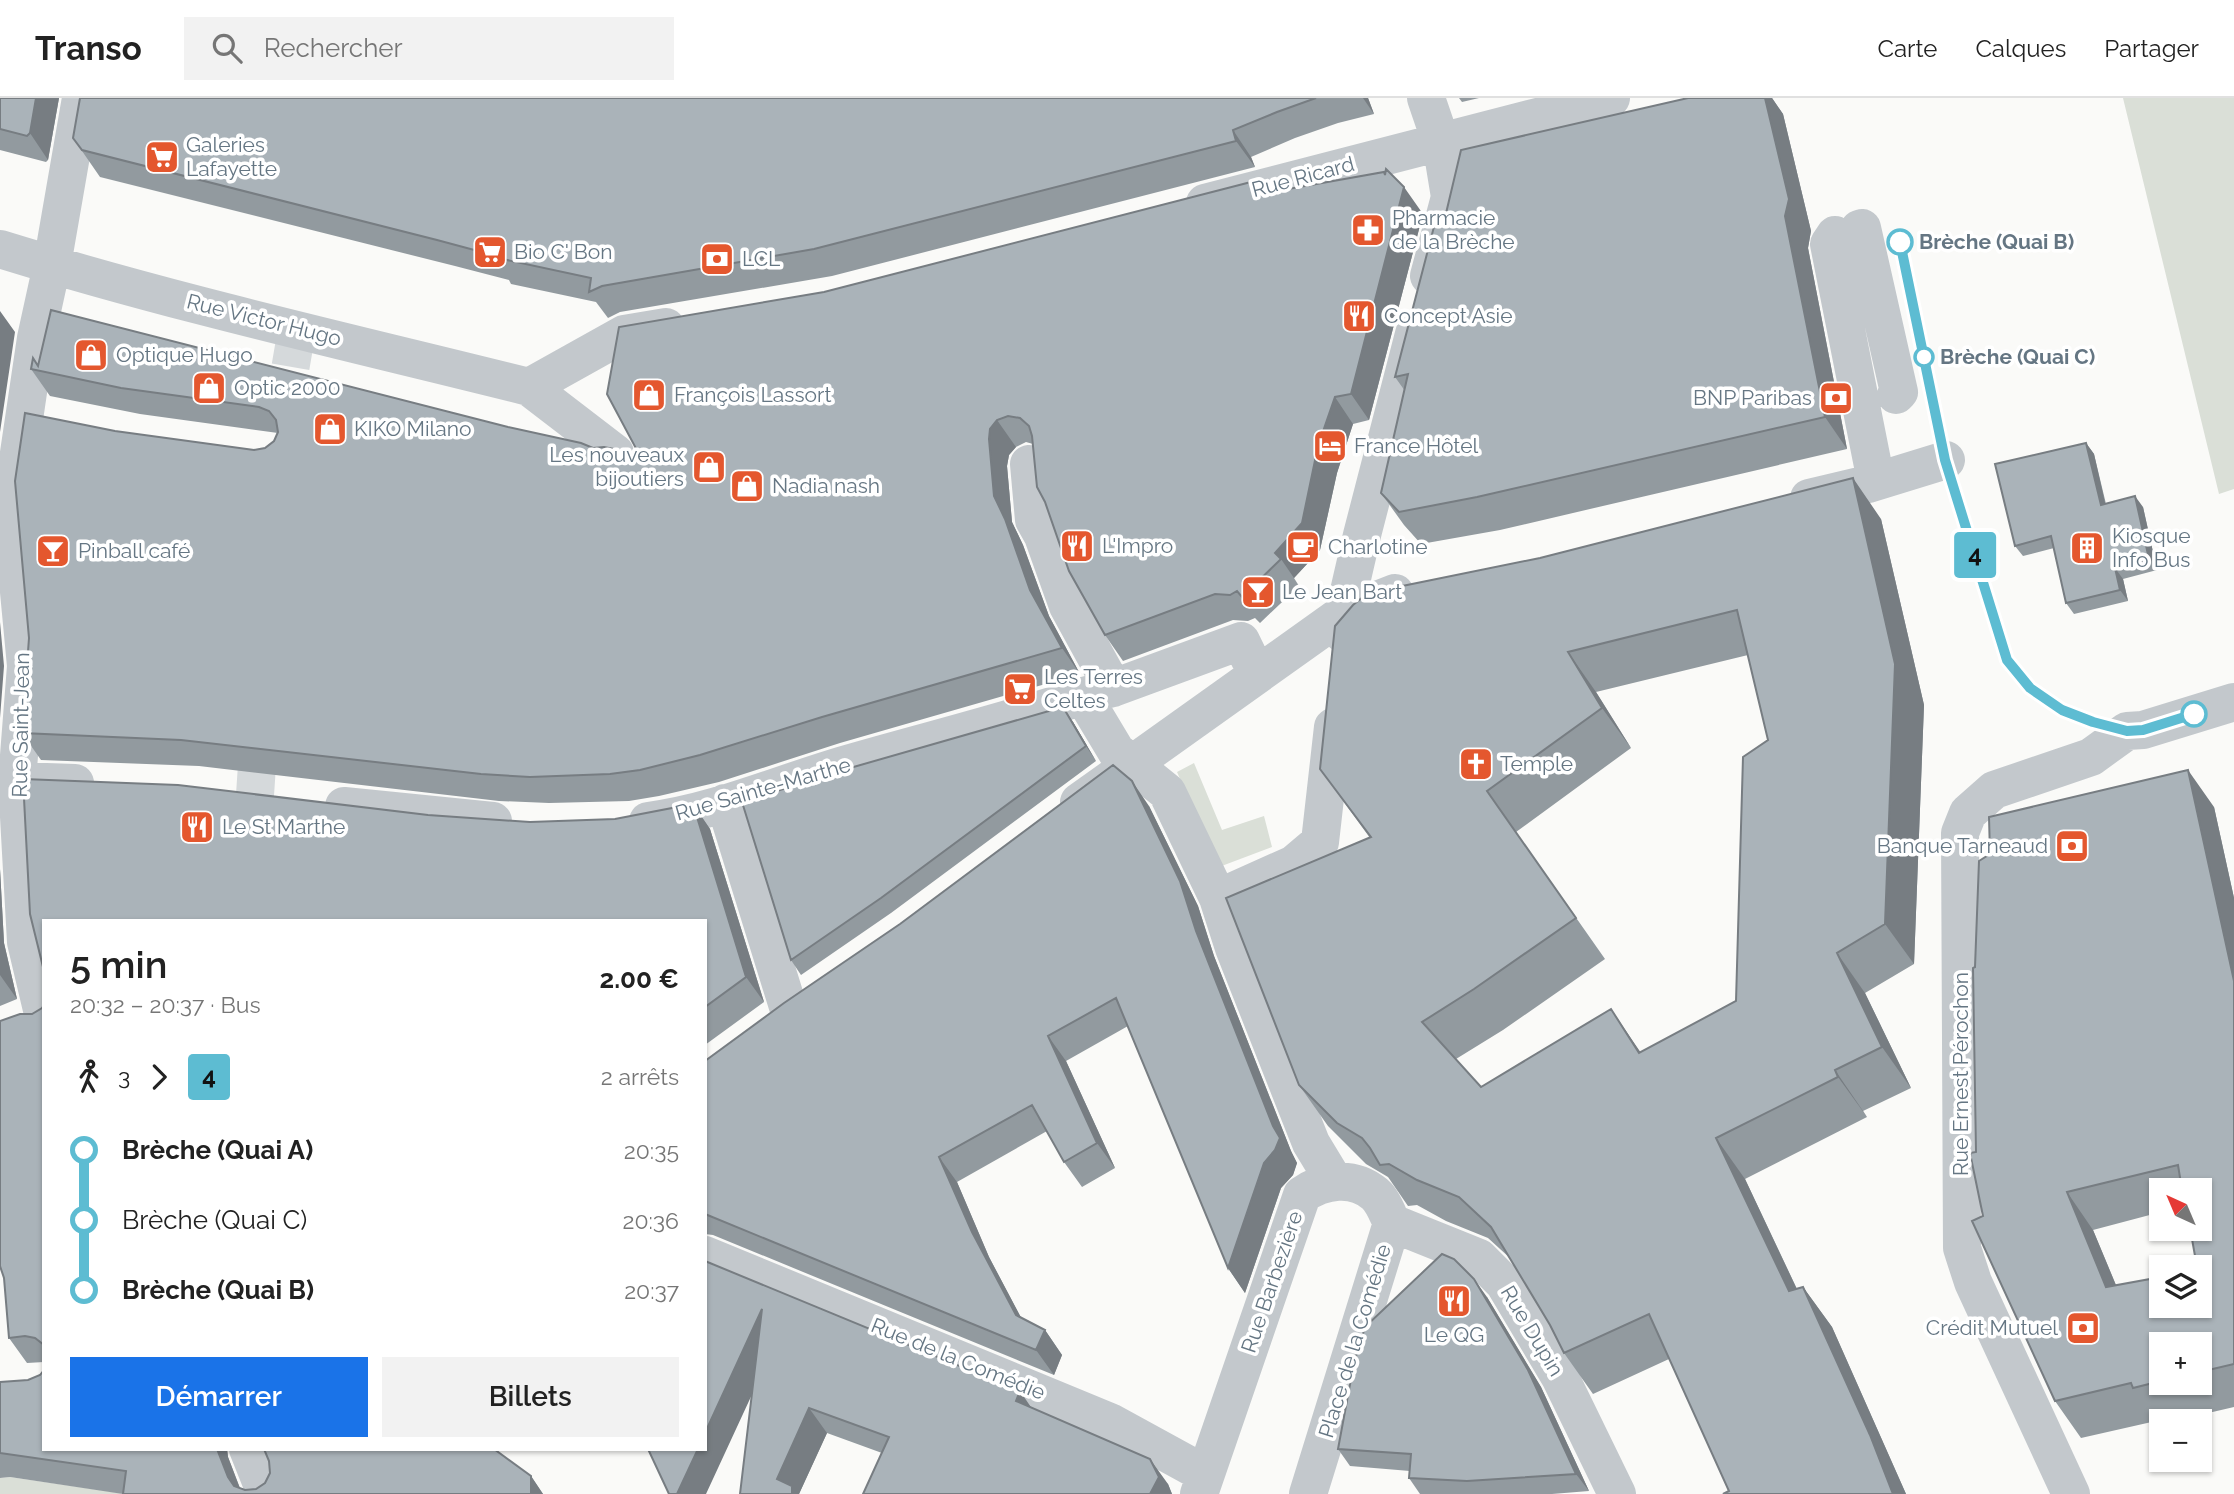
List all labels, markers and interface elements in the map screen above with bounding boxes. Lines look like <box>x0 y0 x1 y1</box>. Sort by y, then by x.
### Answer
search box <box>184 17 674 80</box>
text: Transo <box>35 29 142 68</box>
icon: search <box>208 29 246 67</box>
text: Rechercher <box>264 33 403 63</box>
text: Carte <box>1878 34 1937 63</box>
text: Calques <box>1975 34 2066 63</box>
text: Partager <box>2104 34 2199 63</box>
place label: Galeries Lafayette <box>186 132 277 181</box>
supermarket icon: Galeries Lafayette <box>143 138 181 176</box>
street label: Rue Ricard <box>1249 151 1357 202</box>
place label: Pharmacie de la Brèche <box>1392 205 1515 254</box>
pharmacy icon: Pharmacie de la Brèche <box>1349 211 1387 249</box>
marker: Brèche (Quai B) <box>1887 229 1913 255</box>
place label: Brèche (Quai B) <box>1919 229 2074 254</box>
supermarket icon: Bio C' Bon <box>471 233 509 271</box>
place label: Bio C' Bon <box>514 239 613 264</box>
bank icon: LCL <box>698 240 736 278</box>
place label: LCL <box>742 246 780 271</box>
street label: Rue Victor Hugo <box>184 288 344 351</box>
restaurant icon: Concept Asie <box>1340 297 1378 335</box>
place label: Concept Asie <box>1384 303 1513 328</box>
shop icon: Optique Hugo <box>72 336 110 374</box>
place label: Optique Hugo <box>116 342 253 367</box>
place label: Brèche (Quai C) <box>1940 344 2095 369</box>
marker: Brèche (Quai C) <box>1914 347 1934 367</box>
shop icon: Optic 2000 <box>190 369 228 407</box>
place label: Optic 2000 <box>234 375 341 400</box>
shop icon: François Lassort <box>630 376 668 414</box>
bank icon: BNP Paribas <box>1817 379 1855 417</box>
place label: François Lassort <box>674 382 831 407</box>
place label: BNP Paribas <box>1693 385 1812 410</box>
shop icon: KIKO Milano <box>311 410 349 448</box>
place label: KIKO Milano <box>354 416 471 441</box>
hotel icon: France Hôtel <box>1311 427 1349 465</box>
place label: France Hôtel <box>1354 433 1479 458</box>
place label: Les nouveaux bijoutiers <box>549 442 684 491</box>
shop icon: Les nouveaux bijoutiers <box>690 448 728 486</box>
shop icon: Nadia nash <box>728 467 766 505</box>
place label: Nadia nash <box>772 473 880 498</box>
place label: Kiosque Info Bus <box>2112 523 2190 572</box>
restaurant icon: L'Impro <box>1058 527 1096 565</box>
cafe icon: Charlotine <box>1284 528 1322 566</box>
building icon: Kiosque Info Bus <box>2068 529 2106 567</box>
bar icon: Pinball café <box>34 532 72 570</box>
line badge: 4 <box>1952 532 1998 578</box>
place label: L'Impro <box>1102 533 1173 558</box>
place label: Charlotine <box>1328 534 1428 559</box>
place label: Pinball café <box>78 538 190 563</box>
text: 4 <box>1968 540 1982 569</box>
bar icon: Le Jean Bart <box>1239 573 1277 611</box>
place label: Le Jean Bart <box>1282 579 1402 604</box>
street label: Rue Saint-Jean <box>7 652 34 798</box>
place label: Les Terres Celtes <box>1044 664 1143 713</box>
supermarket icon: Les Terres Celtes <box>1001 670 1039 708</box>
unlabelled marker <box>2181 701 2207 727</box>
church icon: Temple <box>1457 745 1495 783</box>
place label: Temple <box>1500 751 1573 776</box>
street label: Rue Sainte-Marthe <box>672 752 853 826</box>
restaurant icon: Le St Marthe <box>178 808 216 846</box>
place label: Le St Marthe <box>222 814 345 839</box>
bank icon: Banque Tarneaud <box>2053 827 2091 865</box>
place label: Banque Tarneaud <box>1877 833 2048 858</box>
text: 5 min <box>70 942 167 987</box>
text: 2.00 € <box>600 964 679 994</box>
street label: Rue Ernest Pérochon <box>1948 972 1973 1176</box>
text: 20:32 – 20:37 · Bus <box>70 991 261 1018</box>
icon: walk <box>70 1058 108 1096</box>
icon: forward <box>140 1058 178 1096</box>
text: 4 <box>202 1062 216 1091</box>
text: 3 <box>118 1063 130 1090</box>
text: 2 arrêts <box>601 1063 679 1090</box>
text: Brèche (Quai A) <box>122 1135 313 1165</box>
text: 20:35 <box>624 1137 679 1164</box>
north arrow <box>2149 1178 2212 1241</box>
map controls <box>2149 1178 2212 1472</box>
text: Brèche (Quai C) <box>122 1205 307 1235</box>
text: 20:36 <box>622 1207 679 1234</box>
street label: Rue Barbezière <box>1236 1208 1307 1356</box>
street label: Place de la Comédie <box>1313 1241 1396 1441</box>
button: layers <box>2149 1255 2212 1318</box>
text: Brèche (Quai B) <box>122 1275 314 1305</box>
text: 20:37 <box>624 1277 679 1304</box>
street label: Rue Dupin <box>1496 1281 1569 1380</box>
restaurant icon: Le QG <box>1435 1282 1473 1320</box>
bank icon: Crédit Mutuel <box>2064 1309 2102 1347</box>
street label: Rue de la Comédie <box>868 1312 1049 1405</box>
place label: Crédit Mutuel <box>1926 1315 2058 1340</box>
place label: Le QG <box>1424 1322 1484 1347</box>
button: + <box>2149 1332 2212 1395</box>
button: Démarrer <box>70 1357 368 1437</box>
button: Billets <box>382 1357 679 1437</box>
button: − <box>2149 1409 2212 1472</box>

